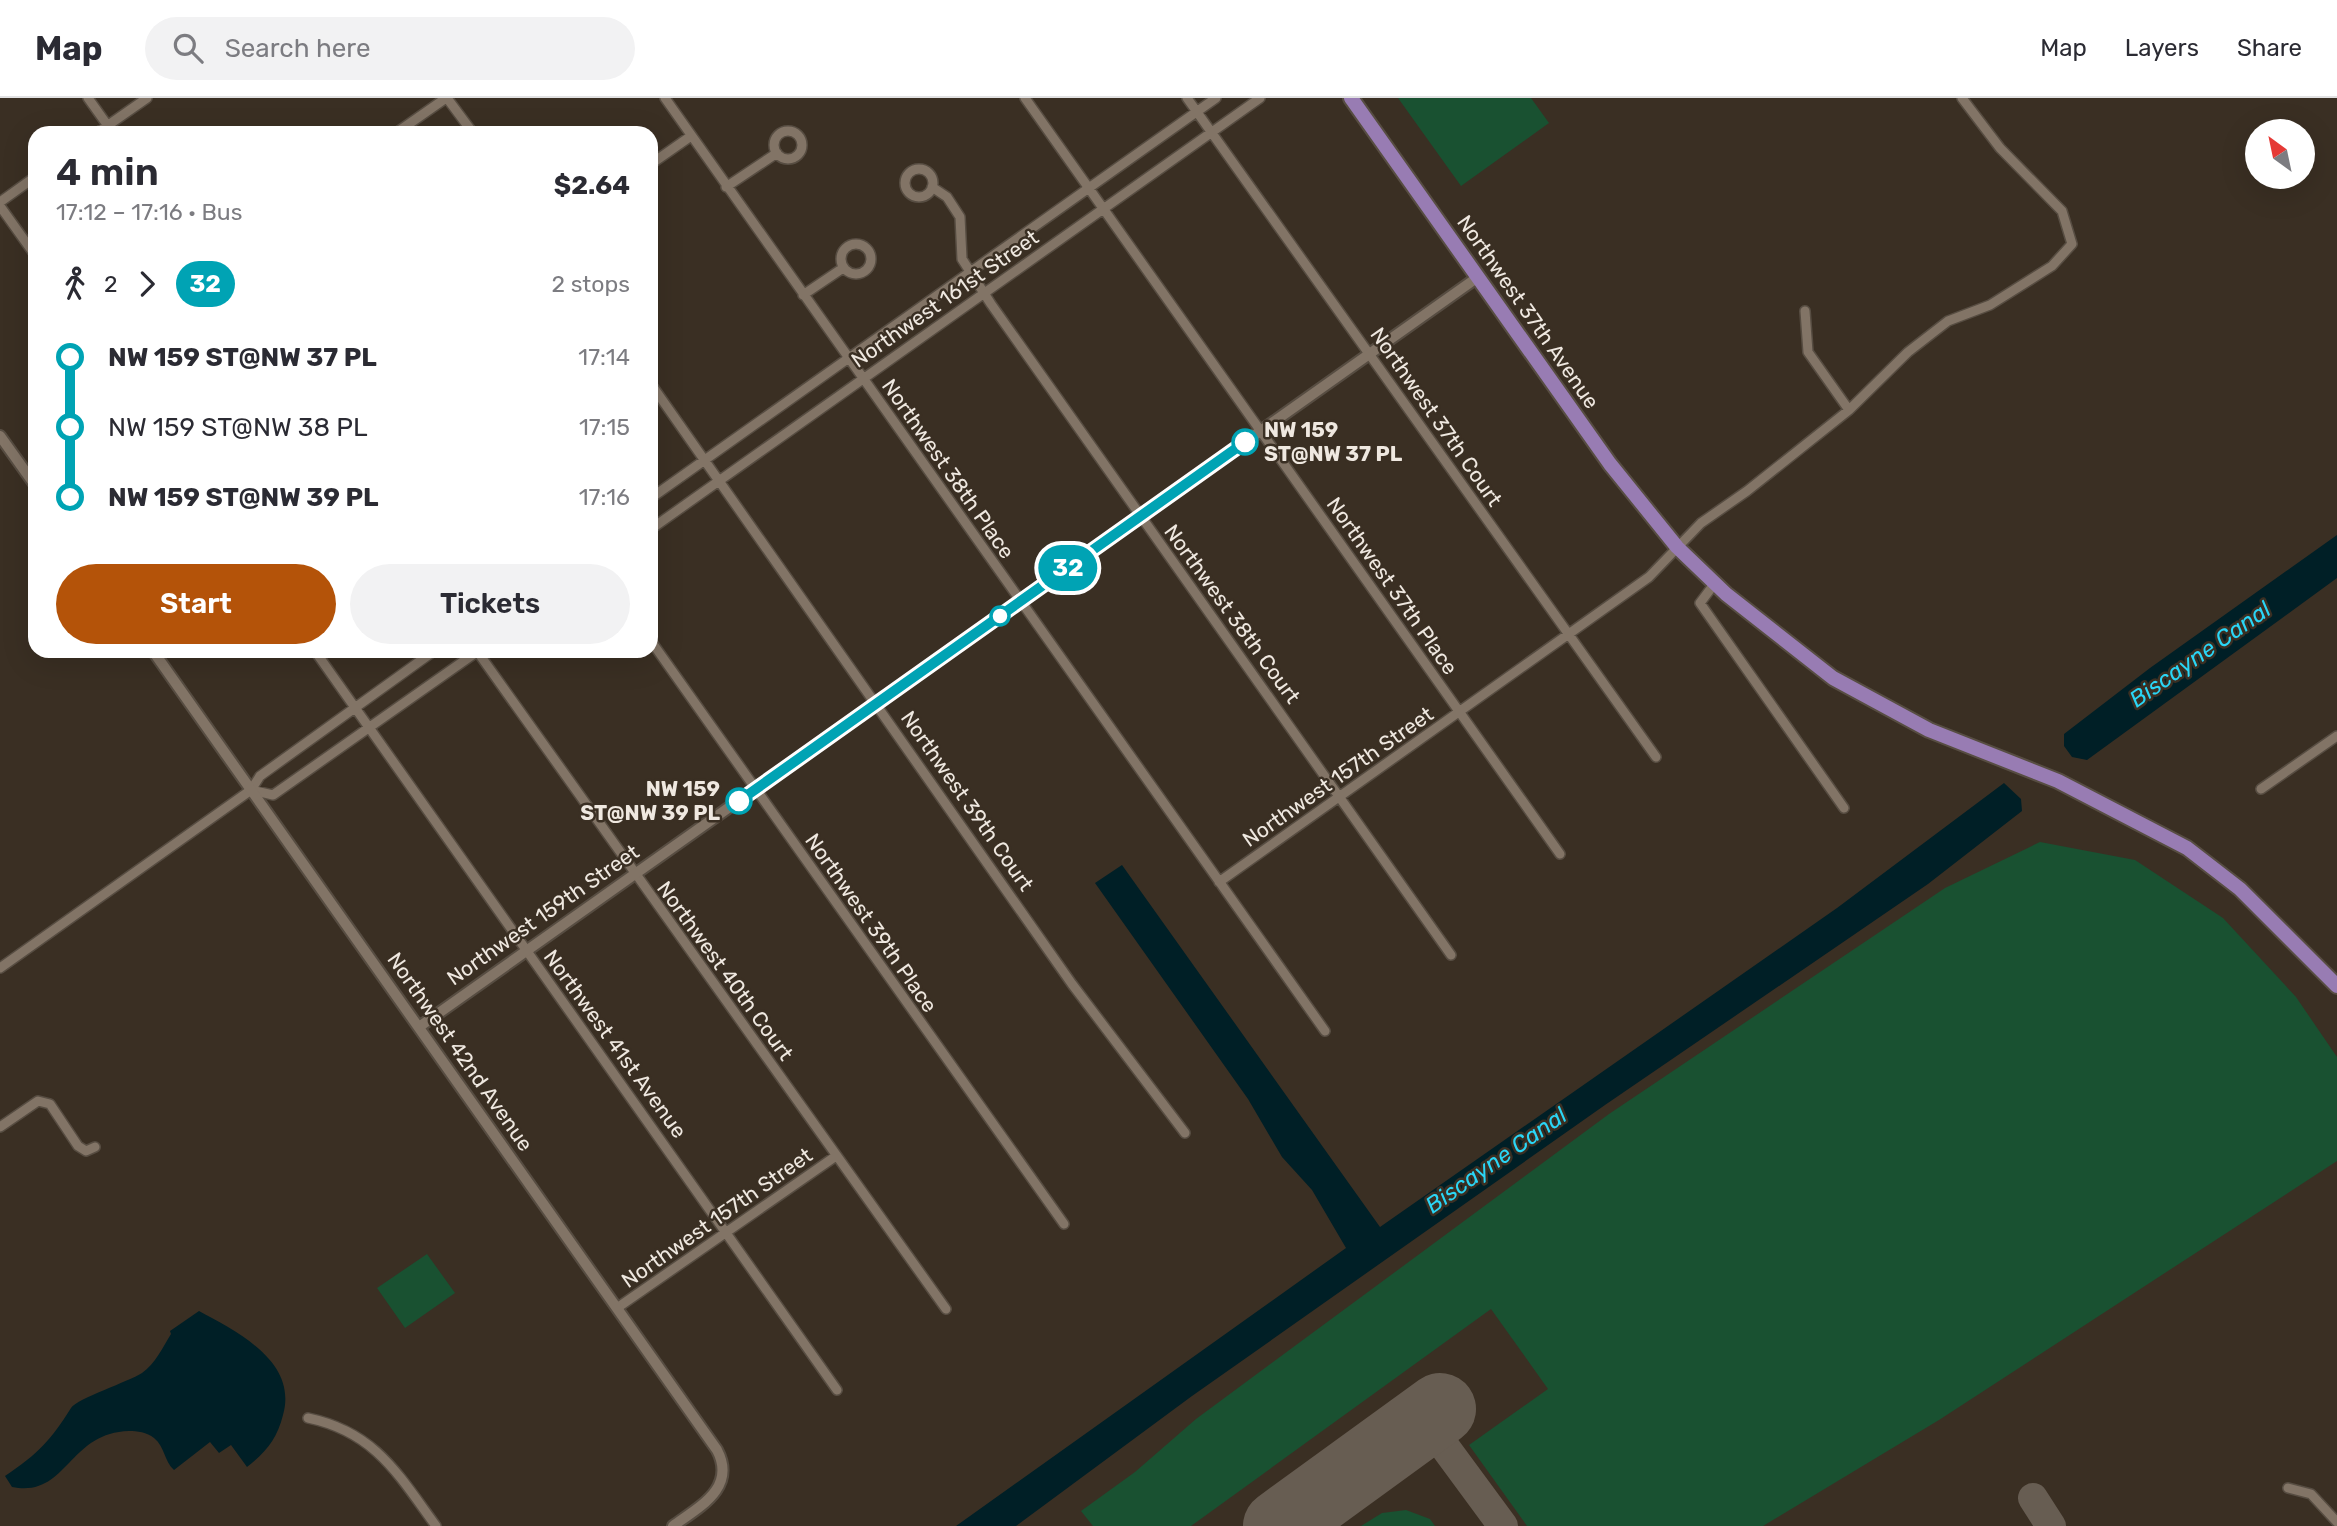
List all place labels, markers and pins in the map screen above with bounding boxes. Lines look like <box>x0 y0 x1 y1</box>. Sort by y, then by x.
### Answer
place label: NW 159 ST@NW 37 PL <box>1264 417 1403 466</box>
marker: NW 159 ST@NW 37 PL <box>1232 429 1258 455</box>
unlabelled marker <box>990 606 1010 626</box>
place label: NW 159 ST@NW 39 PL <box>580 776 720 825</box>
marker: NW 159 ST@NW 39 PL <box>726 788 752 814</box>

